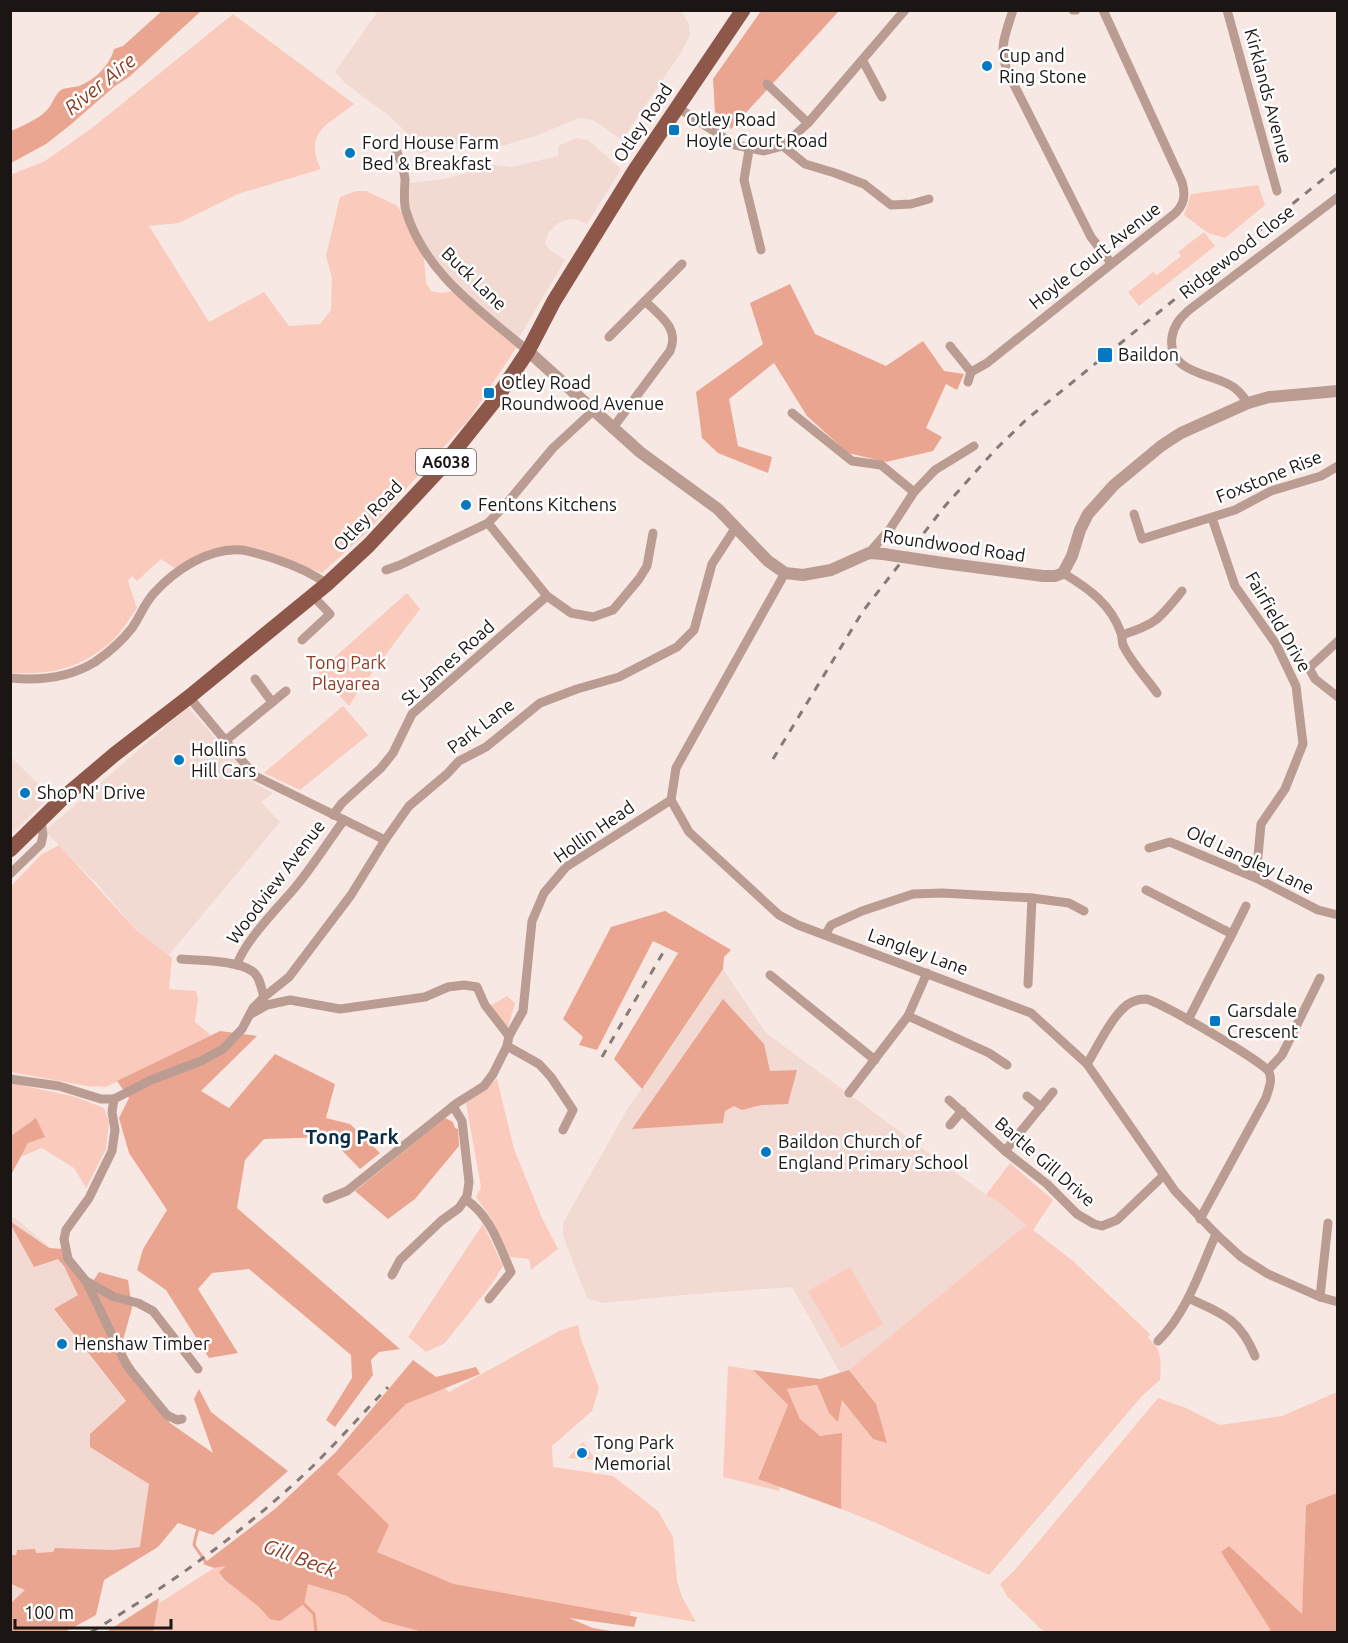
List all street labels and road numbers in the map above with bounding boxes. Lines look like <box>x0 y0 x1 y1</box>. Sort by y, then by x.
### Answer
street label: Kirklands Avenue <box>1241 26 1297 165</box>
street label: Otley Road <box>609 80 676 165</box>
street label: Hoyle Court Avenue <box>1025 198 1164 313</box>
street label: Ridgewood Close <box>1175 200 1298 302</box>
street label: Buck Lane <box>438 243 511 314</box>
street label: Foxstone Rise <box>1213 446 1324 506</box>
road number: A6038 <box>416 449 476 475</box>
street label: Otley Road <box>329 476 406 555</box>
street label: Roundwood Road <box>881 525 1027 565</box>
street label: Fairfield Drive <box>1242 568 1316 675</box>
street label: St James Road <box>397 615 498 709</box>
street label: Park Lane <box>443 694 518 757</box>
street label: Hollin Head <box>549 796 637 866</box>
street label: Woodview Avenue <box>222 816 328 947</box>
street label: Old Langley Lane <box>1183 821 1317 897</box>
street label: Langley Lane <box>866 924 971 978</box>
street label: Bartle Gill Drive <box>992 1112 1100 1210</box>

